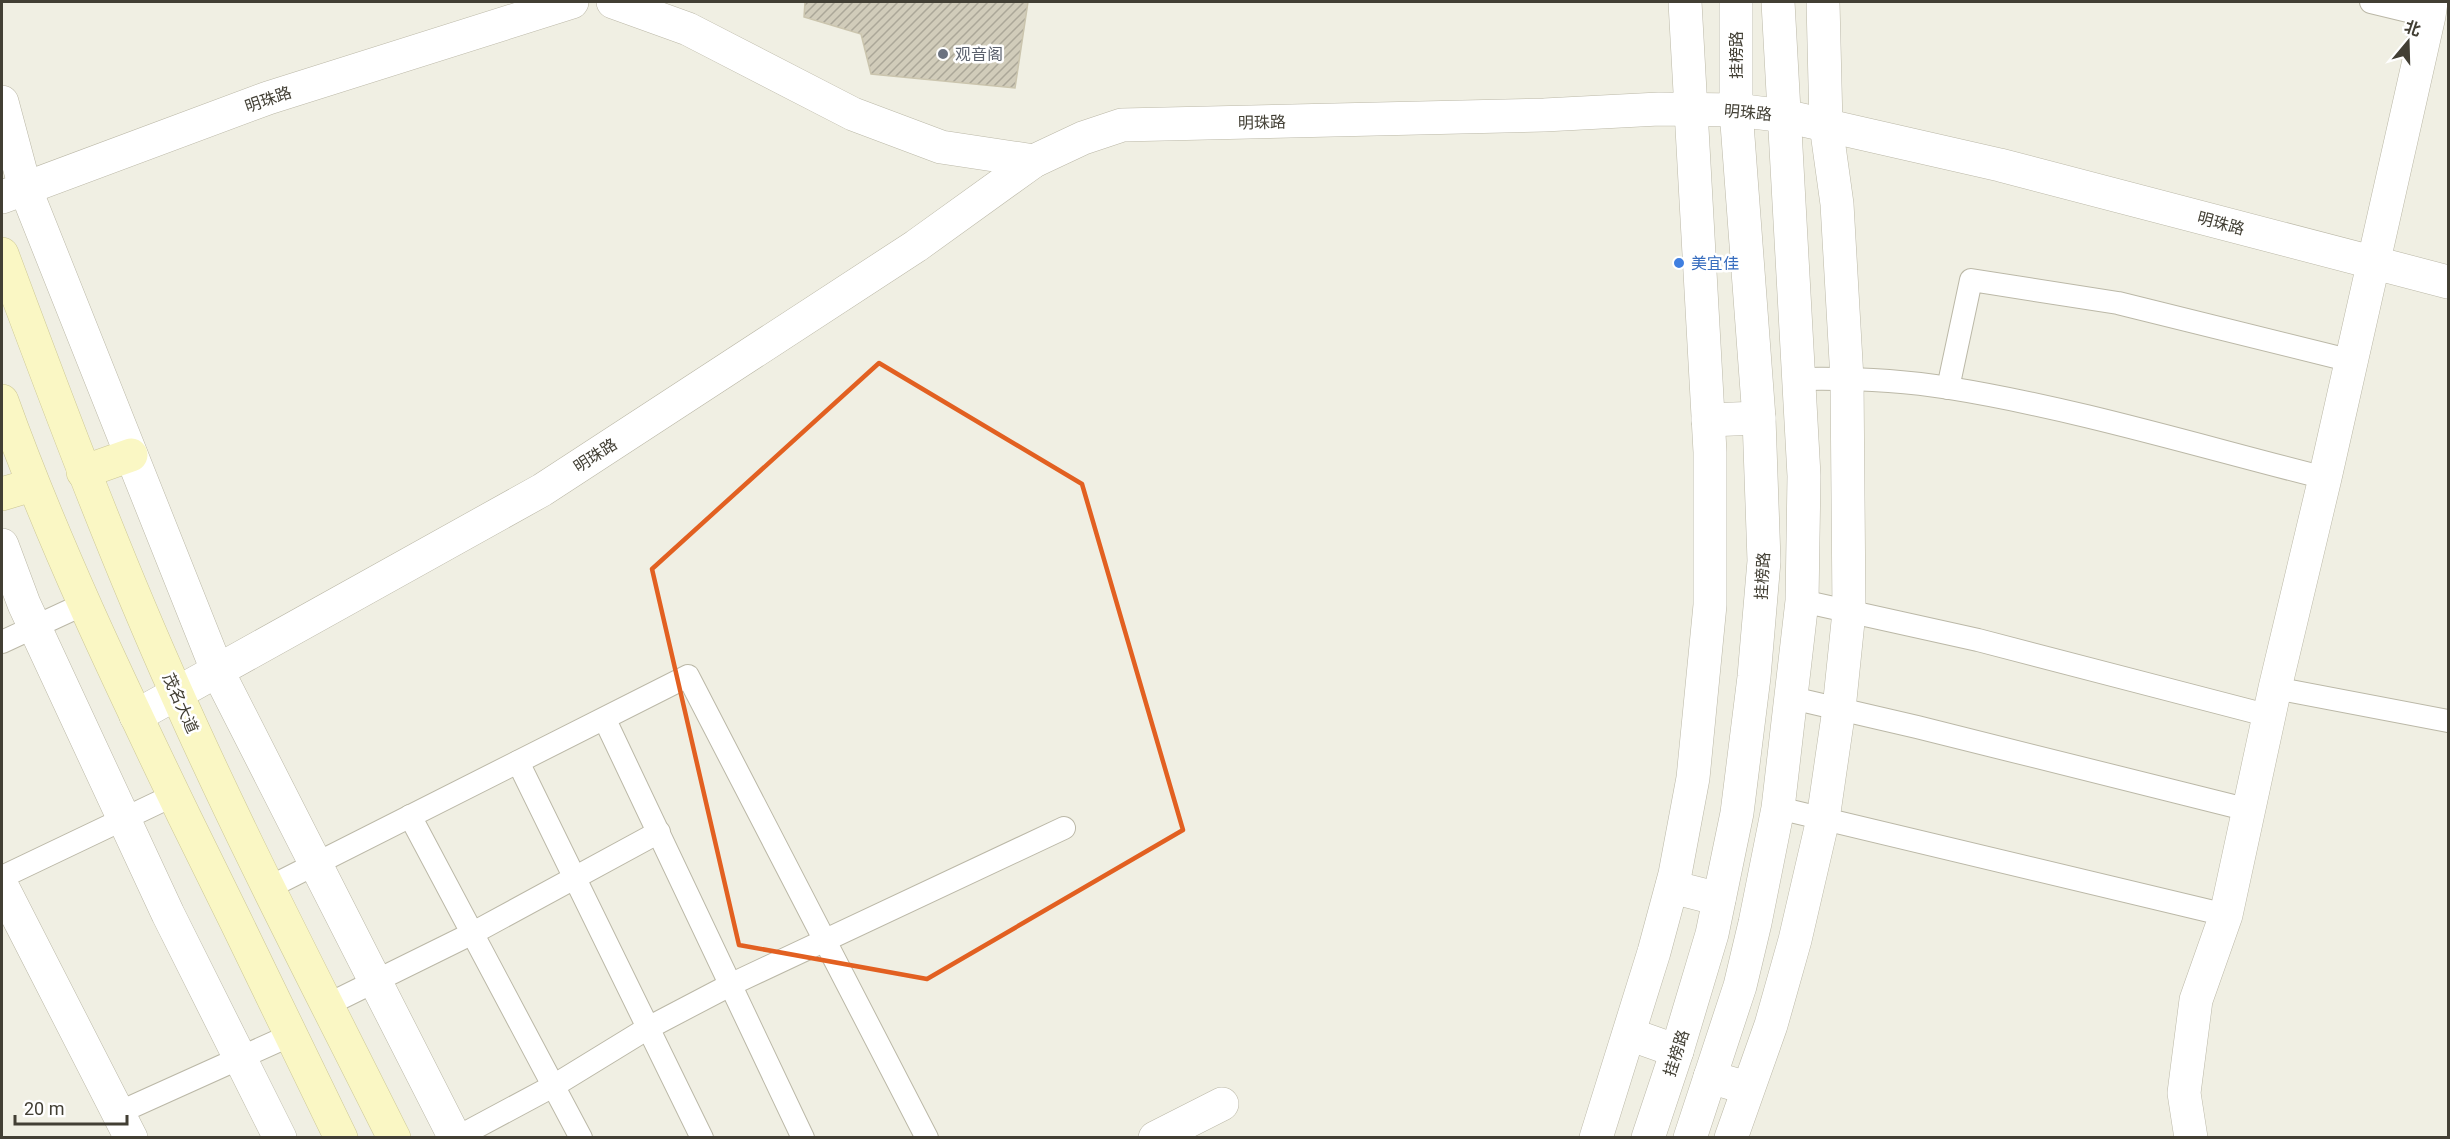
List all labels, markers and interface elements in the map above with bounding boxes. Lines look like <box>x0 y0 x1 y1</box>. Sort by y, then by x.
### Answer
north arrow <box>2378 12 2438 72</box>
text: 北 <box>2402 17 2423 40</box>
street label: 挂榜路 <box>1727 31 1746 79</box>
place label: 观音阁 <box>955 45 1003 64</box>
marker: 观音阁 <box>936 47 950 61</box>
street label: 明珠路 <box>242 83 294 116</box>
street label: 明珠路 <box>1723 101 1773 124</box>
street label: 明珠路 <box>1238 113 1286 132</box>
street label: 明珠路 <box>2195 208 2247 239</box>
place label: 美宜佳 <box>1691 254 1739 273</box>
marker: 美宜佳 <box>1672 256 1686 270</box>
street label: 明珠路 <box>570 434 621 476</box>
street label: 挂榜路 <box>1752 552 1773 600</box>
street label: 茂名大道 <box>159 670 202 736</box>
street label: 挂榜路 <box>1660 1027 1693 1079</box>
scale bar <box>15 1088 128 1126</box>
text: 20 m <box>24 1098 64 1119</box>

